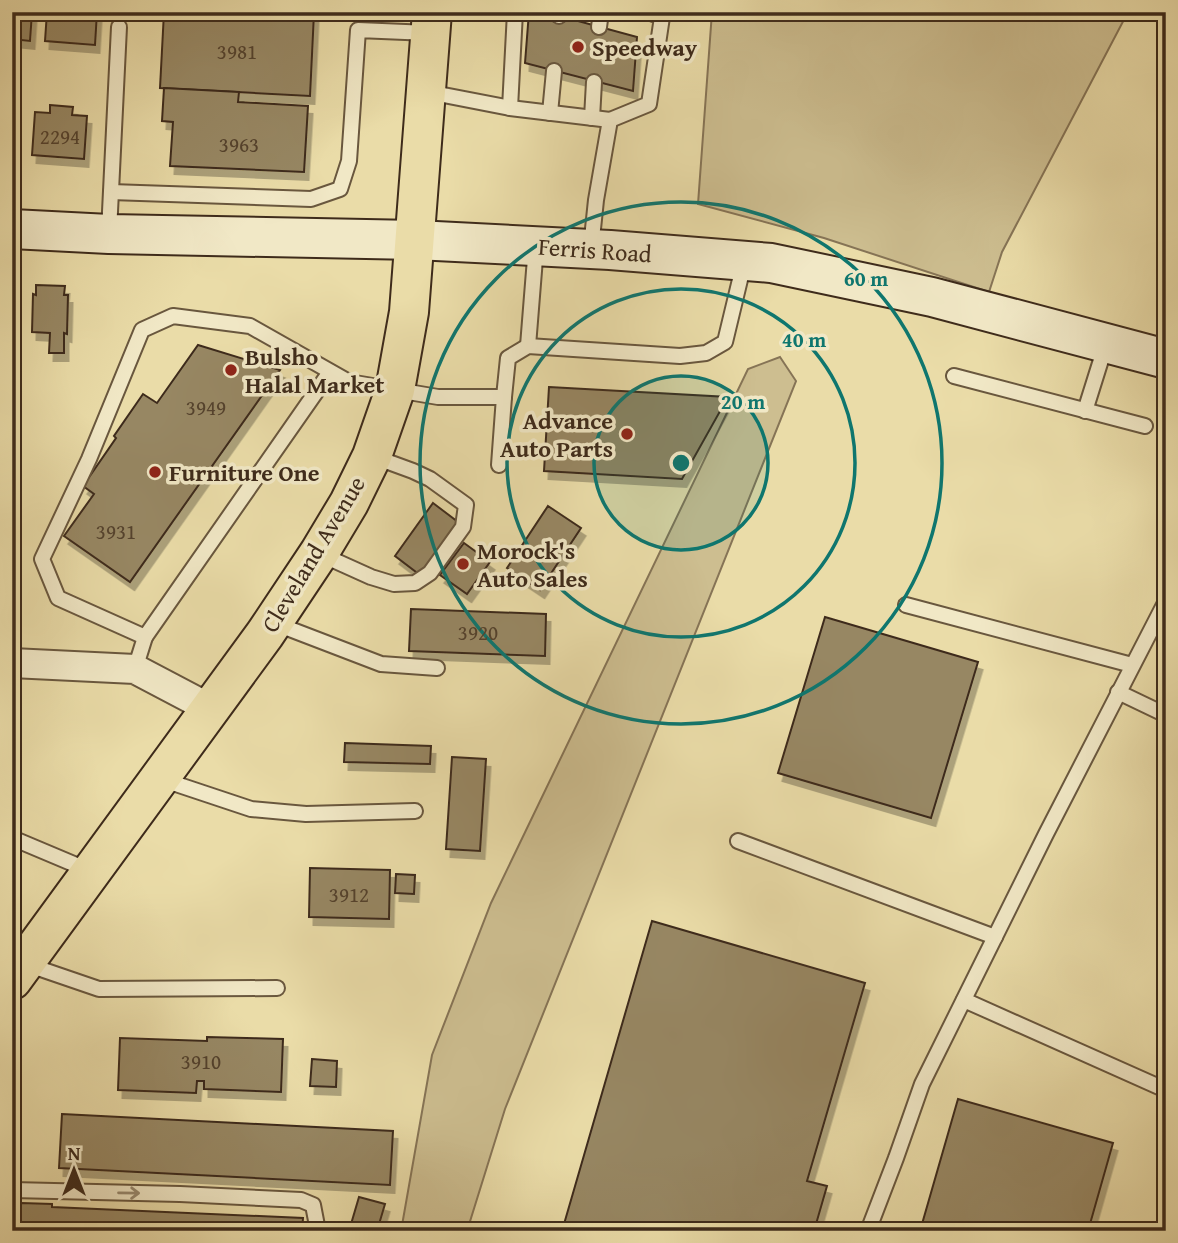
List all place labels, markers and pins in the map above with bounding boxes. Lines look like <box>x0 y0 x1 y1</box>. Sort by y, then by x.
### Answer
place label: Speedway <box>592 30 698 65</box>
marker: Speedway <box>570 39 586 55</box>
place label: Bulsho Halal Market <box>245 339 384 402</box>
marker: Bulsho Halal Market <box>223 362 239 378</box>
place label: Advance Auto Parts <box>500 403 613 466</box>
marker: Advance Auto Parts <box>619 426 635 442</box>
centre of rings <box>669 451 693 475</box>
place label: Furniture One <box>169 455 320 490</box>
marker: Furniture One <box>147 464 163 480</box>
place label: Morock's Auto Sales <box>477 533 588 596</box>
marker: Morock's Auto Sales <box>455 556 471 572</box>

